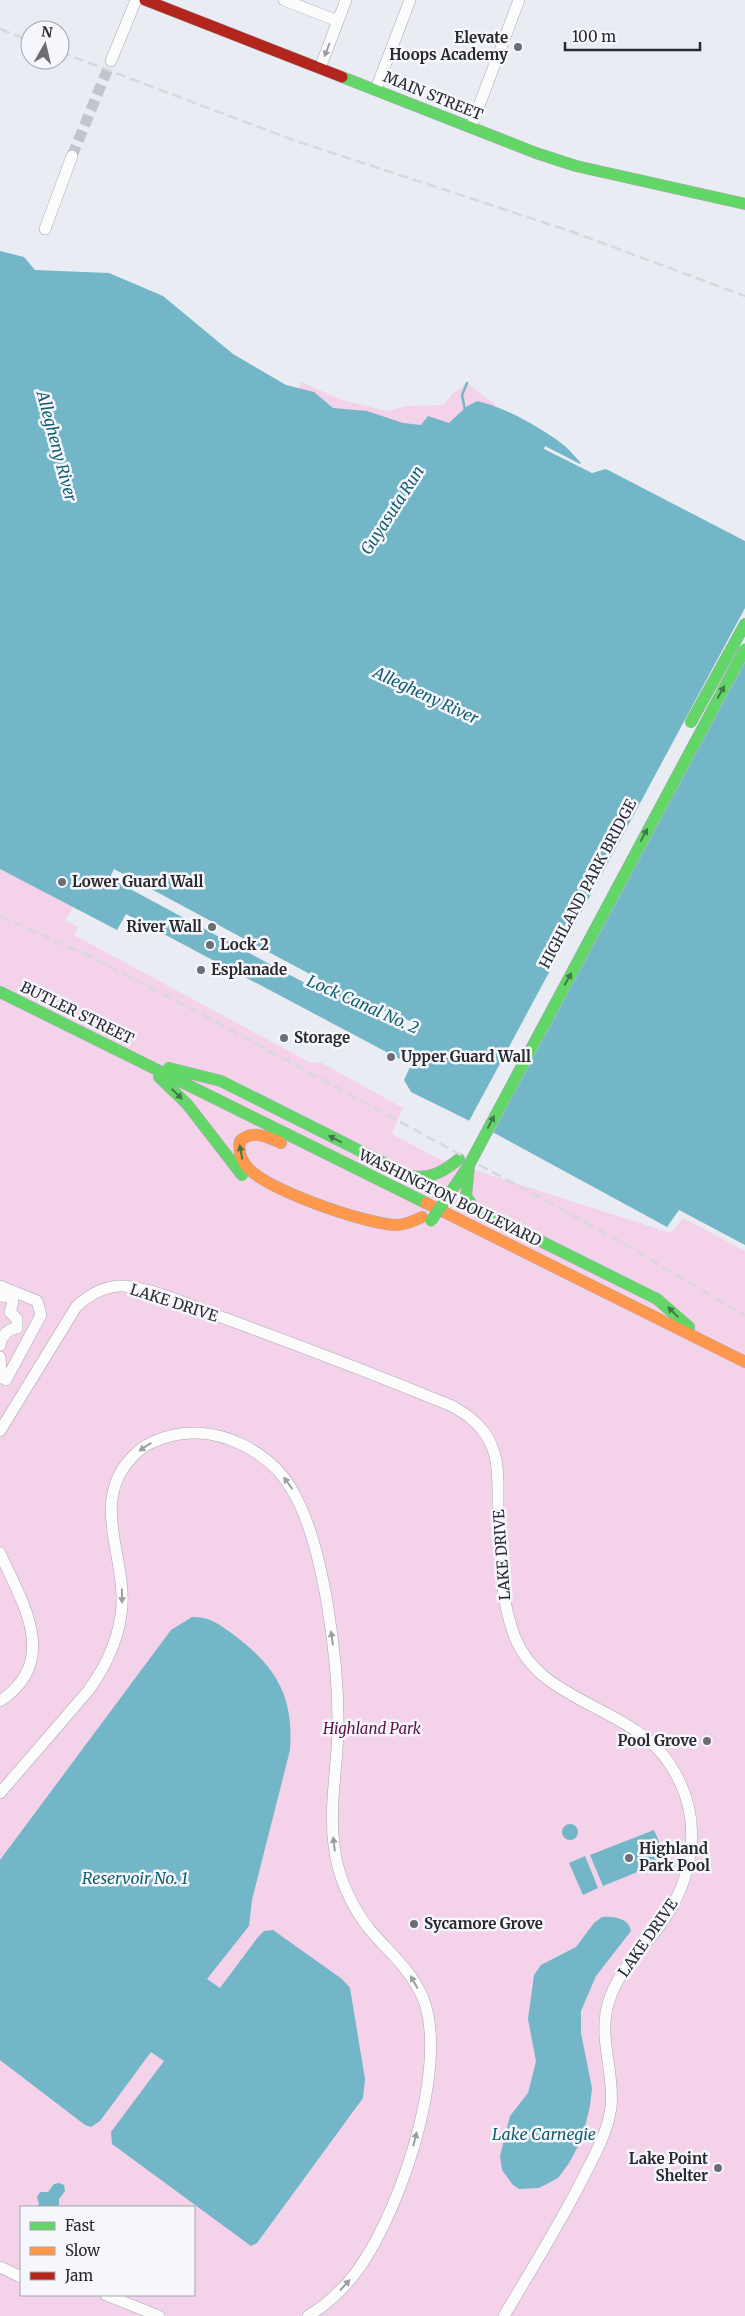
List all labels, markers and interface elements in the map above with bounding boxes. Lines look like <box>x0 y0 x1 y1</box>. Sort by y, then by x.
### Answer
north arrow <box>20 20 70 70</box>
scale bar <box>565 20 700 52</box>
text: N <box>40 22 54 42</box>
text: 100 m <box>572 27 616 46</box>
place label: Elevate Hoops Academy <box>389 28 508 64</box>
marker: Elevate Hoops Academy <box>512 41 524 53</box>
one-way arrow <box>323 43 331 58</box>
street label: MAIN STREET <box>381 67 486 124</box>
water label: Allegheny River <box>32 387 81 504</box>
water label: Guyasuta Run <box>356 462 428 558</box>
water label: Allegheny River <box>369 661 482 728</box>
one-way arrow <box>717 685 725 700</box>
street label: HIGHLAND PARK BRIDGE <box>535 795 641 972</box>
one-way arrow <box>640 828 648 843</box>
place label: Lower Guard Wall <box>72 872 203 891</box>
marker: Lower Guard Wall <box>56 876 68 888</box>
place label: River Wall <box>126 917 202 936</box>
marker: River Wall <box>206 921 218 933</box>
place label: Lock 2 <box>220 935 269 954</box>
marker: Lock 2 <box>204 939 216 951</box>
place label: Esplanade <box>211 960 287 979</box>
marker: Esplanade <box>195 964 207 976</box>
water label: Lock Canal No. 2 <box>304 970 422 1038</box>
one-way arrow <box>564 972 572 986</box>
street label: BUTLER STREET <box>17 977 137 1048</box>
place label: Storage <box>294 1028 350 1047</box>
marker: Storage <box>278 1032 290 1044</box>
place label: Upper Guard Wall <box>401 1047 531 1066</box>
marker: Upper Guard Wall <box>385 1051 397 1063</box>
one-way arrow <box>170 1088 182 1100</box>
one-way arrow <box>486 1115 495 1129</box>
one-way arrow <box>328 1135 342 1143</box>
one-way arrow <box>236 1143 244 1159</box>
street label: WASHINGTON BOULEVARD <box>355 1144 545 1250</box>
street label: LAKE DRIVE <box>128 1279 221 1326</box>
one-way arrow <box>667 1306 679 1318</box>
one-way arrow <box>138 1442 152 1452</box>
one-way arrow <box>283 1476 293 1490</box>
street label: LAKE DRIVE <box>489 1508 514 1601</box>
one-way arrow <box>118 1589 126 1605</box>
one-way arrow <box>327 1630 335 1646</box>
park label: Highland Park <box>322 1719 422 1738</box>
place label: Pool Grove <box>618 1731 697 1750</box>
marker: Pool Grove <box>701 1735 713 1747</box>
one-way arrow <box>330 1836 338 1852</box>
place label: Highland Park Pool <box>639 1839 710 1875</box>
marker: Highland Park Pool <box>623 1852 635 1864</box>
water label: Reservoir No. 1 <box>82 1868 188 1888</box>
street label: LAKE DRIVE <box>614 1895 682 1981</box>
place label: Sycamore Grove <box>424 1914 543 1933</box>
marker: Sycamore Grove <box>408 1918 420 1930</box>
one-way arrow <box>410 1974 418 1989</box>
water label: Lake Carnegie <box>492 2124 596 2144</box>
one-way arrow <box>411 2132 419 2147</box>
place label: Lake Point Shelter <box>629 2149 708 2185</box>
marker: Lake Point Shelter <box>712 2162 724 2174</box>
legend <box>20 2206 195 2296</box>
text: Fast <box>65 2216 95 2235</box>
text: Slow <box>65 2241 100 2260</box>
text: Jam <box>64 2266 93 2285</box>
one-way arrow <box>339 2279 351 2291</box>

